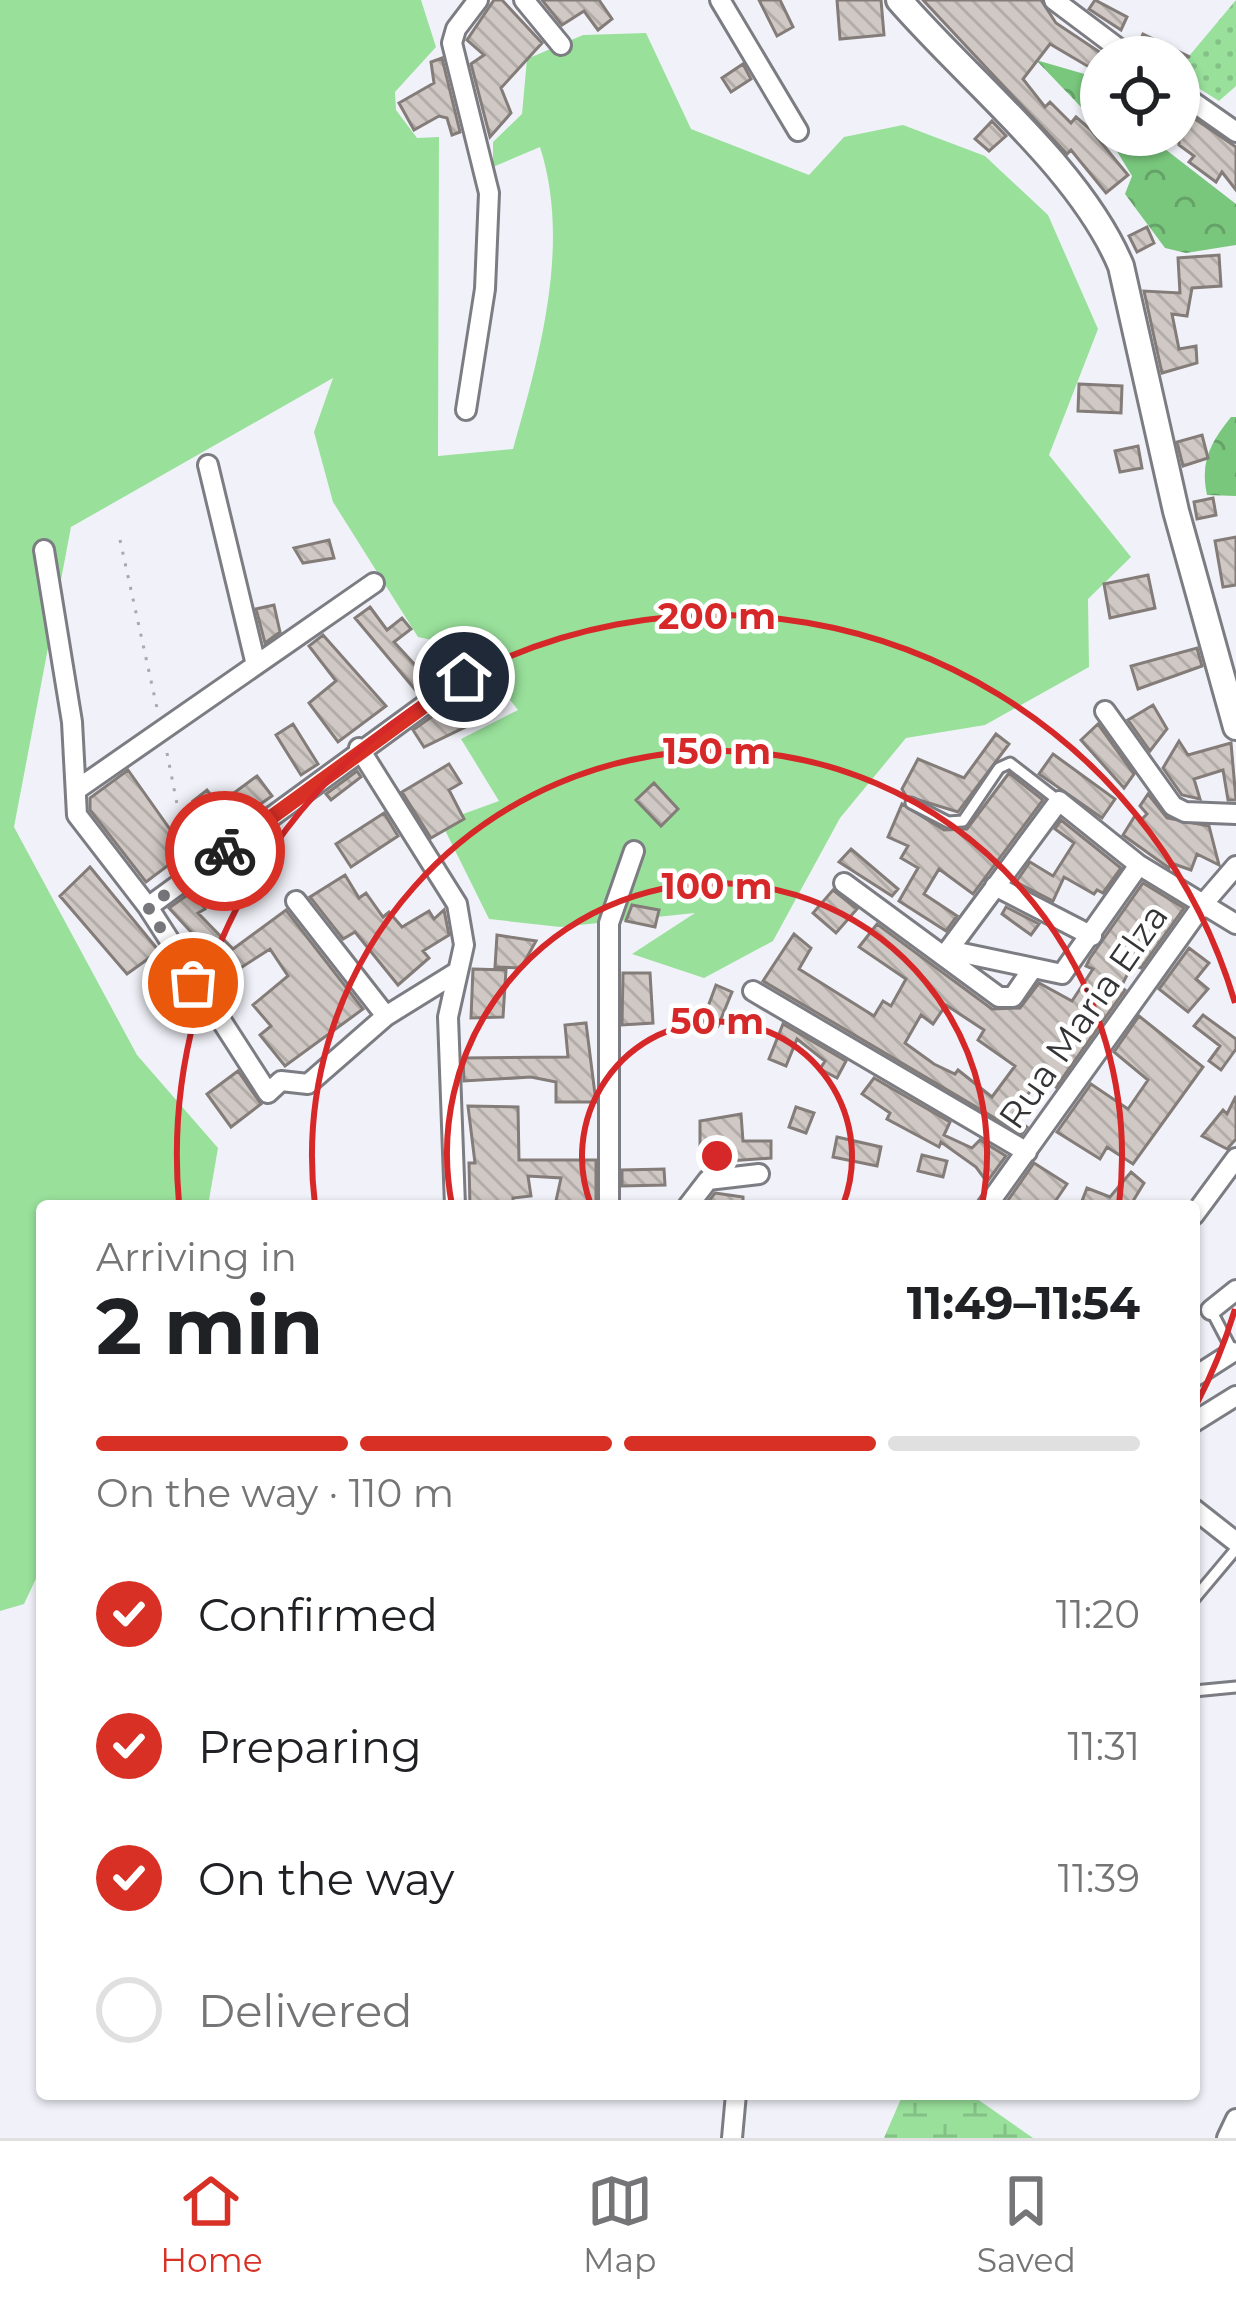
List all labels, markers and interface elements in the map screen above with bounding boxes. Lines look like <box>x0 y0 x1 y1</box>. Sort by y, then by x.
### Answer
map controls <box>1080 36 1200 156</box>
button: locate <box>1080 36 1200 156</box>
text: 200 m <box>658 594 776 638</box>
pin <box>413 626 515 728</box>
icon: home <box>431 644 497 710</box>
text: 150 m <box>663 729 771 773</box>
courier <box>165 791 285 911</box>
icon: bike <box>192 818 258 884</box>
text: 100 m <box>662 864 772 908</box>
street label: Rua Maria Elza <box>989 895 1177 1137</box>
pin <box>142 932 244 1034</box>
icon: bag <box>160 950 226 1016</box>
text: 50 m <box>670 999 764 1043</box>
centre of rings <box>696 1135 738 1177</box>
text: Arriving in <box>96 1233 297 1281</box>
text: 11:49–11:54 <box>907 1275 1140 1330</box>
text: 2 min <box>96 1278 323 1374</box>
text: On the way · 110 m <box>96 1469 454 1517</box>
icon: check <box>96 1581 162 1647</box>
text: Confirmed <box>198 1587 438 1642</box>
text: 11:20 <box>1056 1590 1140 1638</box>
icon: check <box>96 1713 162 1779</box>
text: Preparing <box>198 1719 422 1774</box>
text: 11:31 <box>1067 1722 1140 1770</box>
icon: check <box>96 1845 162 1911</box>
text: On the way <box>198 1851 454 1906</box>
text: 11:39 <box>1058 1854 1140 1902</box>
text: Delivered <box>198 1983 413 2038</box>
tab: Home <box>160 2168 263 2280</box>
tab: Map <box>583 2168 656 2280</box>
tab: Saved <box>977 2168 1076 2280</box>

